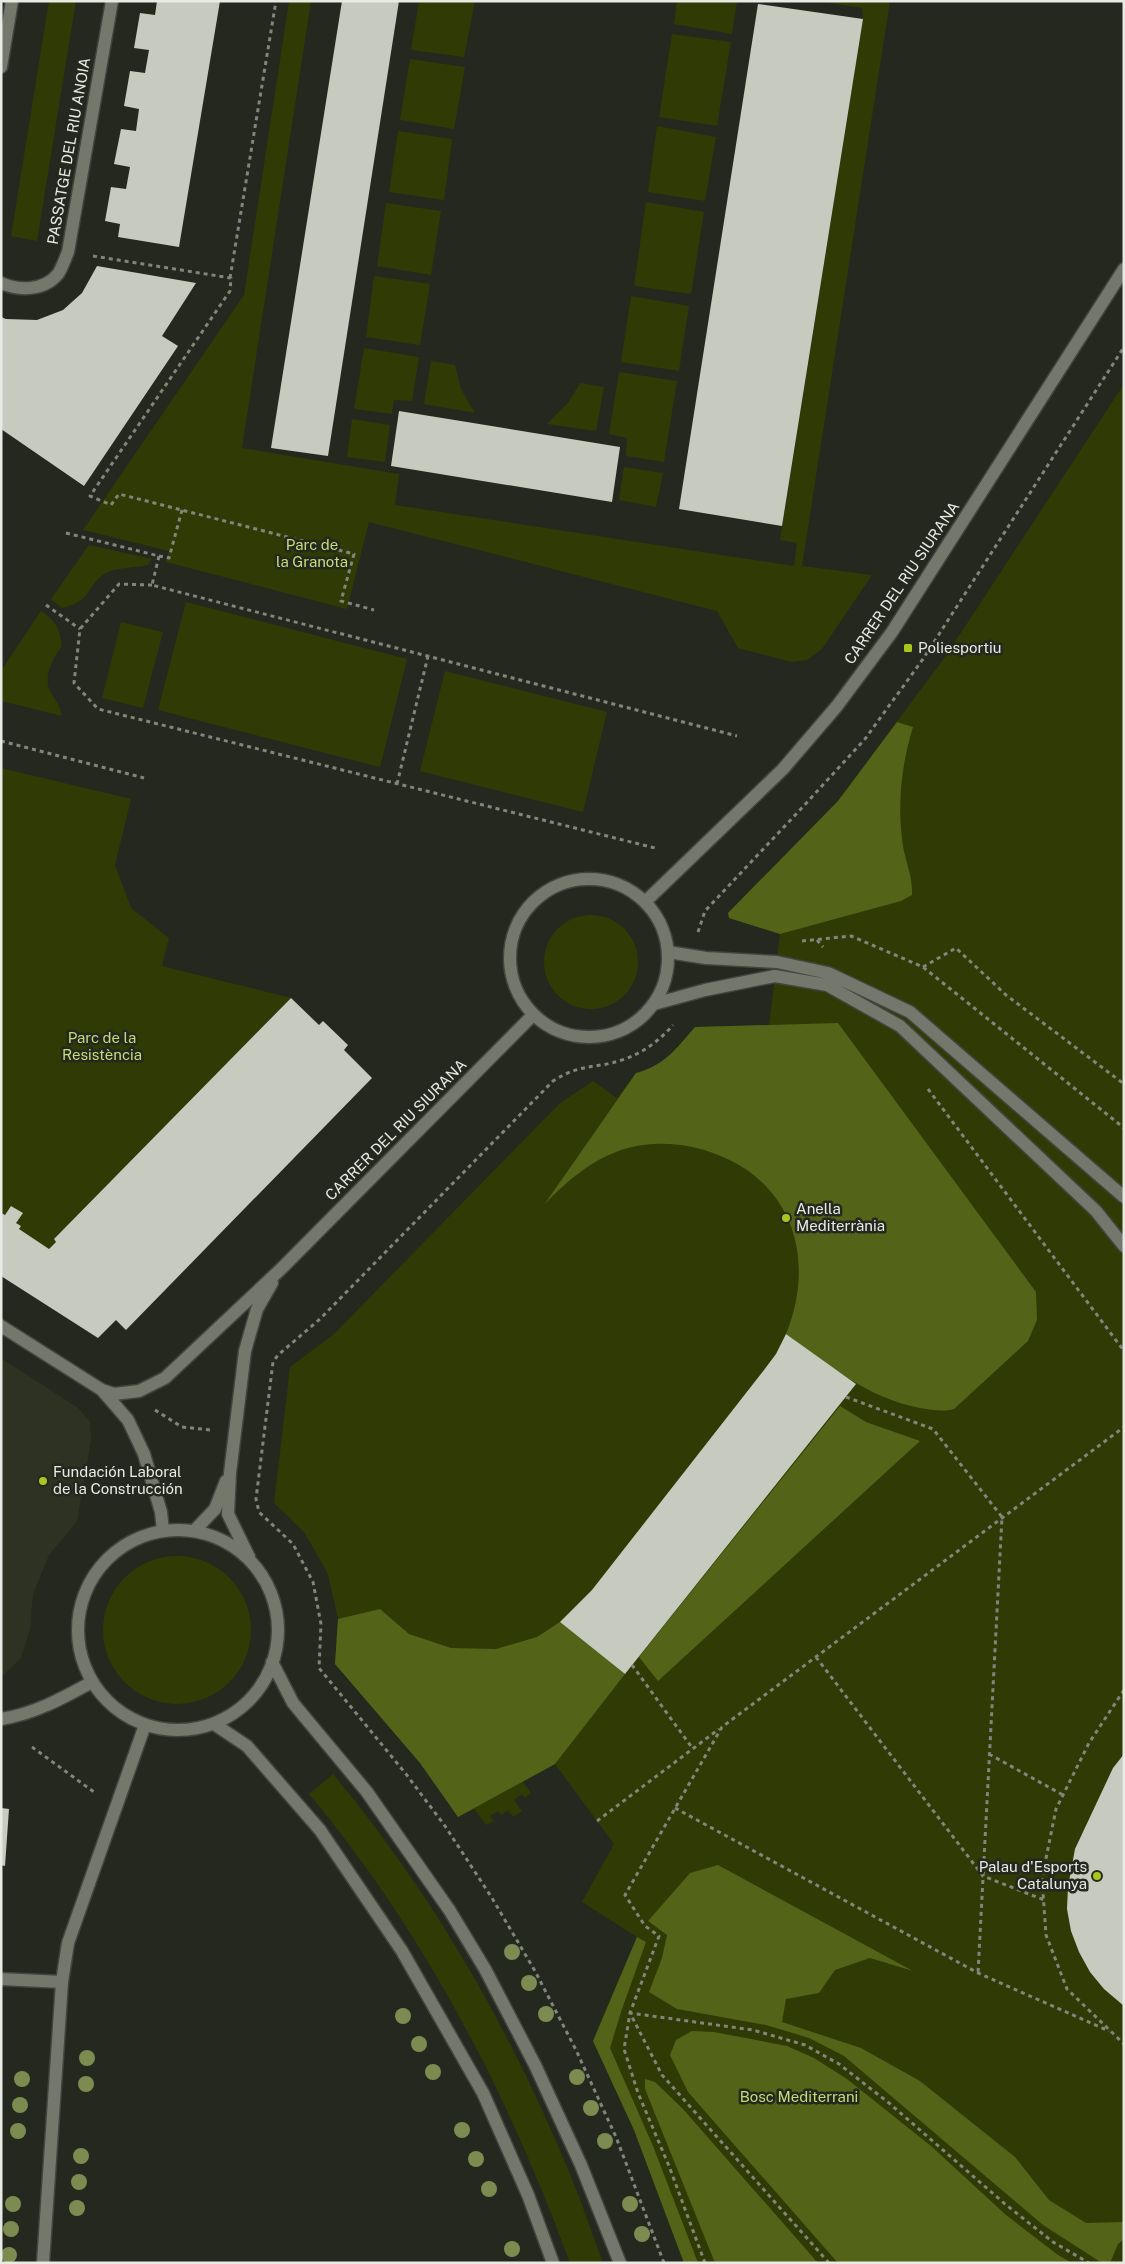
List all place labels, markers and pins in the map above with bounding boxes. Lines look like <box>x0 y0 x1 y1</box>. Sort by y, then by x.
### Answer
place label: Poliesportiu <box>918 639 1001 656</box>
marker: Poliesportiu <box>902 642 914 654</box>
place label: Anella Mediterrània <box>796 1200 885 1234</box>
marker: Anella Mediterrània <box>780 1212 792 1224</box>
place label: Fundación Laboral de la Construcción <box>53 1463 183 1497</box>
marker: Fundación Laboral de la Construcción <box>37 1475 49 1487</box>
place label: Palau d'Esports Catalunya <box>979 1858 1087 1892</box>
marker: Palau d'Esports Catalunya <box>1091 1870 1103 1882</box>

